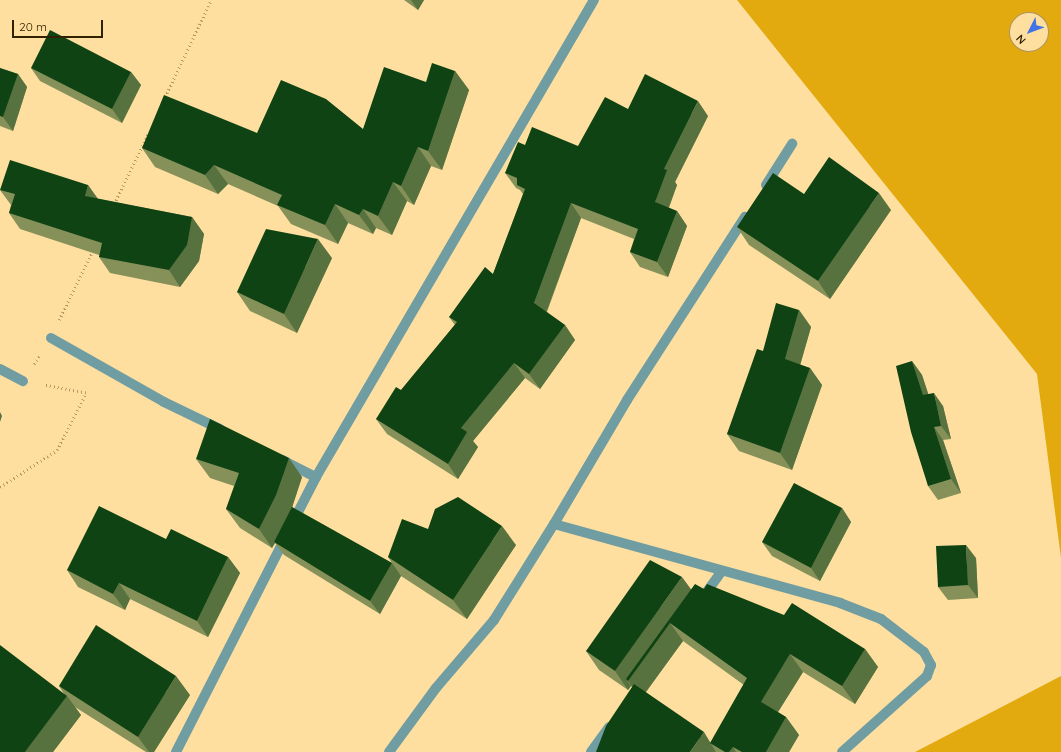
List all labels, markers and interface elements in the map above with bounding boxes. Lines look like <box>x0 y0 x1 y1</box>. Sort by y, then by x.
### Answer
scale bar <box>14 12 105 38</box>
north arrow <box>1009 12 1049 52</box>
text: 20 m <box>19 19 47 34</box>
text: N <box>1013 32 1029 47</box>

